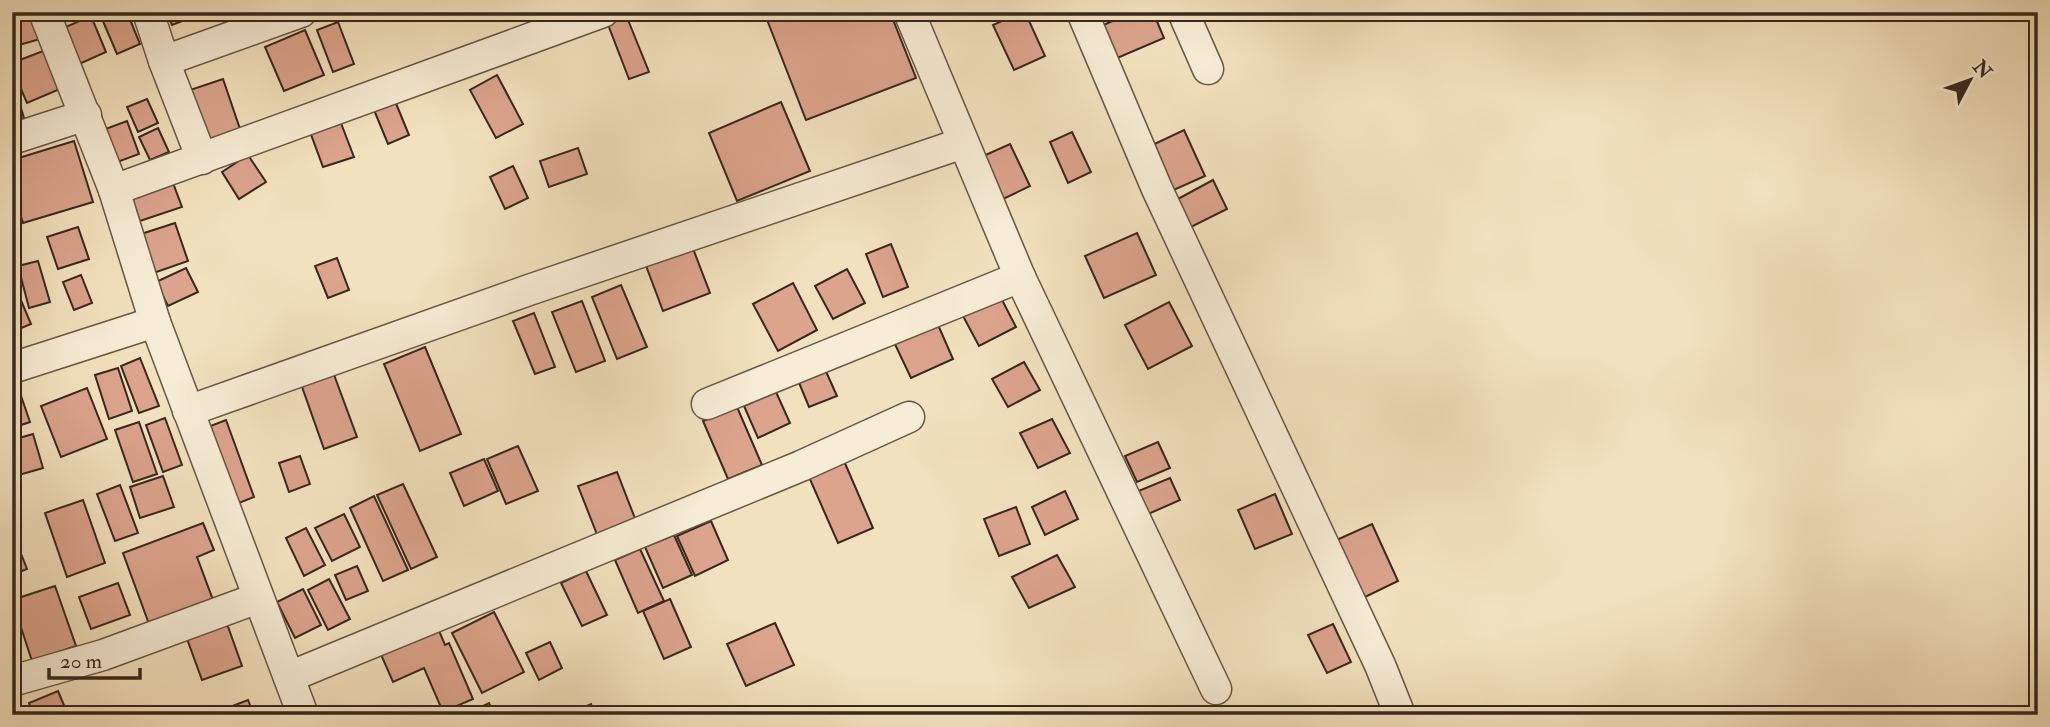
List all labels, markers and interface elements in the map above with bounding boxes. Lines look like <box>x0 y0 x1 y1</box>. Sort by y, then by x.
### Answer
north arrow <box>1934 46 2004 116</box>
text: N <box>1967 54 1997 85</box>
scale bar <box>49 636 140 680</box>
text: 20 m <box>60 648 102 675</box>

